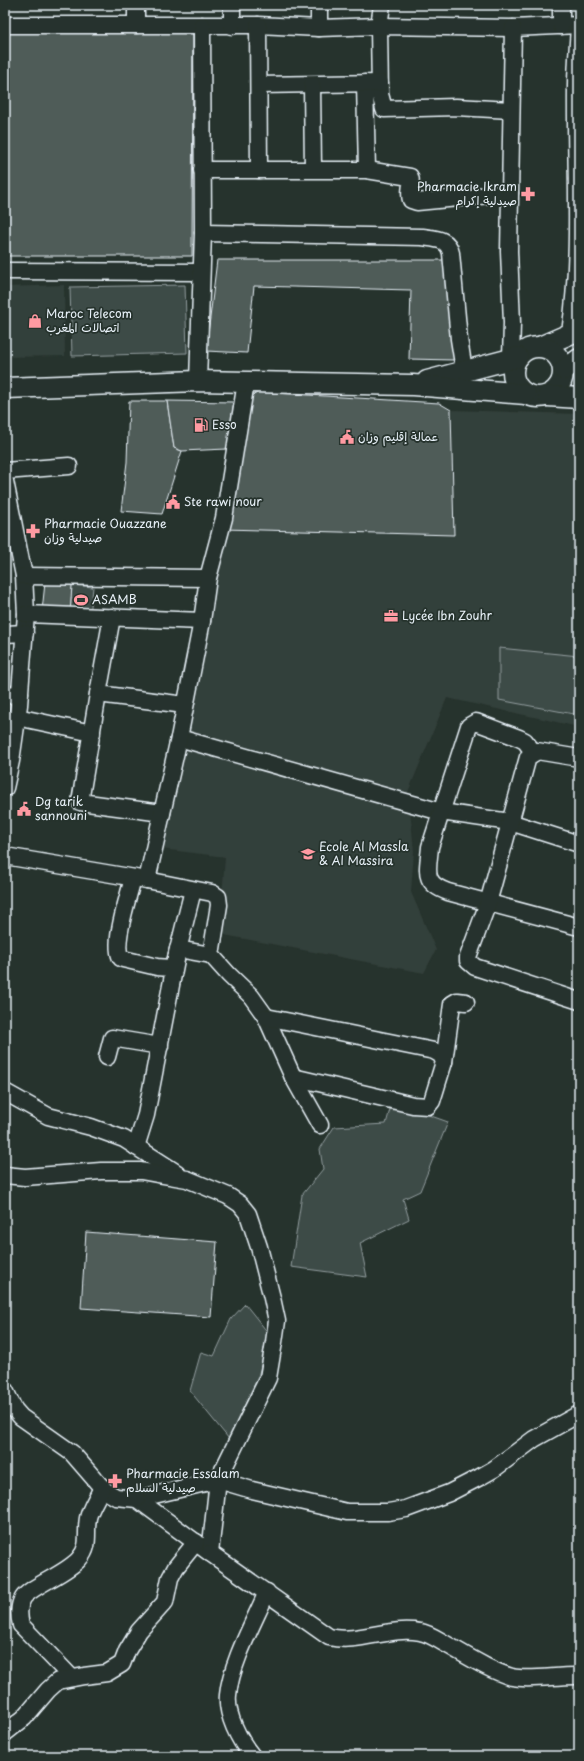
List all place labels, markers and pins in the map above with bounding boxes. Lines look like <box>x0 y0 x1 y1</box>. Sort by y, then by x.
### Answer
place label: Pharmacie Ikram صيدلية إكرام <box>417 177 517 210</box>
pharmacy icon: Pharmacie Ikram صيدلية إكرام <box>520 186 536 202</box>
place label: Maroc Telecom اتصالات المغرب <box>46 304 132 336</box>
shop icon: Maroc Telecom اتصالات المغرب <box>27 313 43 329</box>
place label: Esso <box>212 415 237 433</box>
fuel station icon: Esso <box>193 417 209 433</box>
place label: عمالة إقليم وزان <box>358 427 439 446</box>
public building icon: عمالة إقليم وزان <box>339 429 355 445</box>
place label: Ste rawi nour <box>184 492 262 510</box>
public building icon: Ste rawi nour <box>165 494 181 510</box>
place label: Pharmacie Ouazzane صيدلية وزان <box>44 514 167 546</box>
pharmacy icon: Pharmacie Ouazzane صيدلية وزان <box>25 523 41 539</box>
place label: ASAMB <box>92 590 137 608</box>
sports icon: ASAMB <box>73 592 89 608</box>
place label: Lycée Ibn Zouhr <box>402 606 492 624</box>
office icon: Lycée Ibn Zouhr <box>383 608 399 624</box>
place label: Dg tarik sannouni <box>35 792 87 824</box>
public building icon: Dg tarik sannouni <box>16 801 32 817</box>
place label: Ecole Al Massla & Al Massira <box>319 837 409 869</box>
school or university icon: Ecole Al Massla & Al Massira <box>300 846 316 862</box>
place label: Pharmacie Essalam صيدلية السلام <box>126 1464 240 1497</box>
pharmacy icon: Pharmacie Essalam صيدلية السلام <box>107 1473 123 1489</box>

